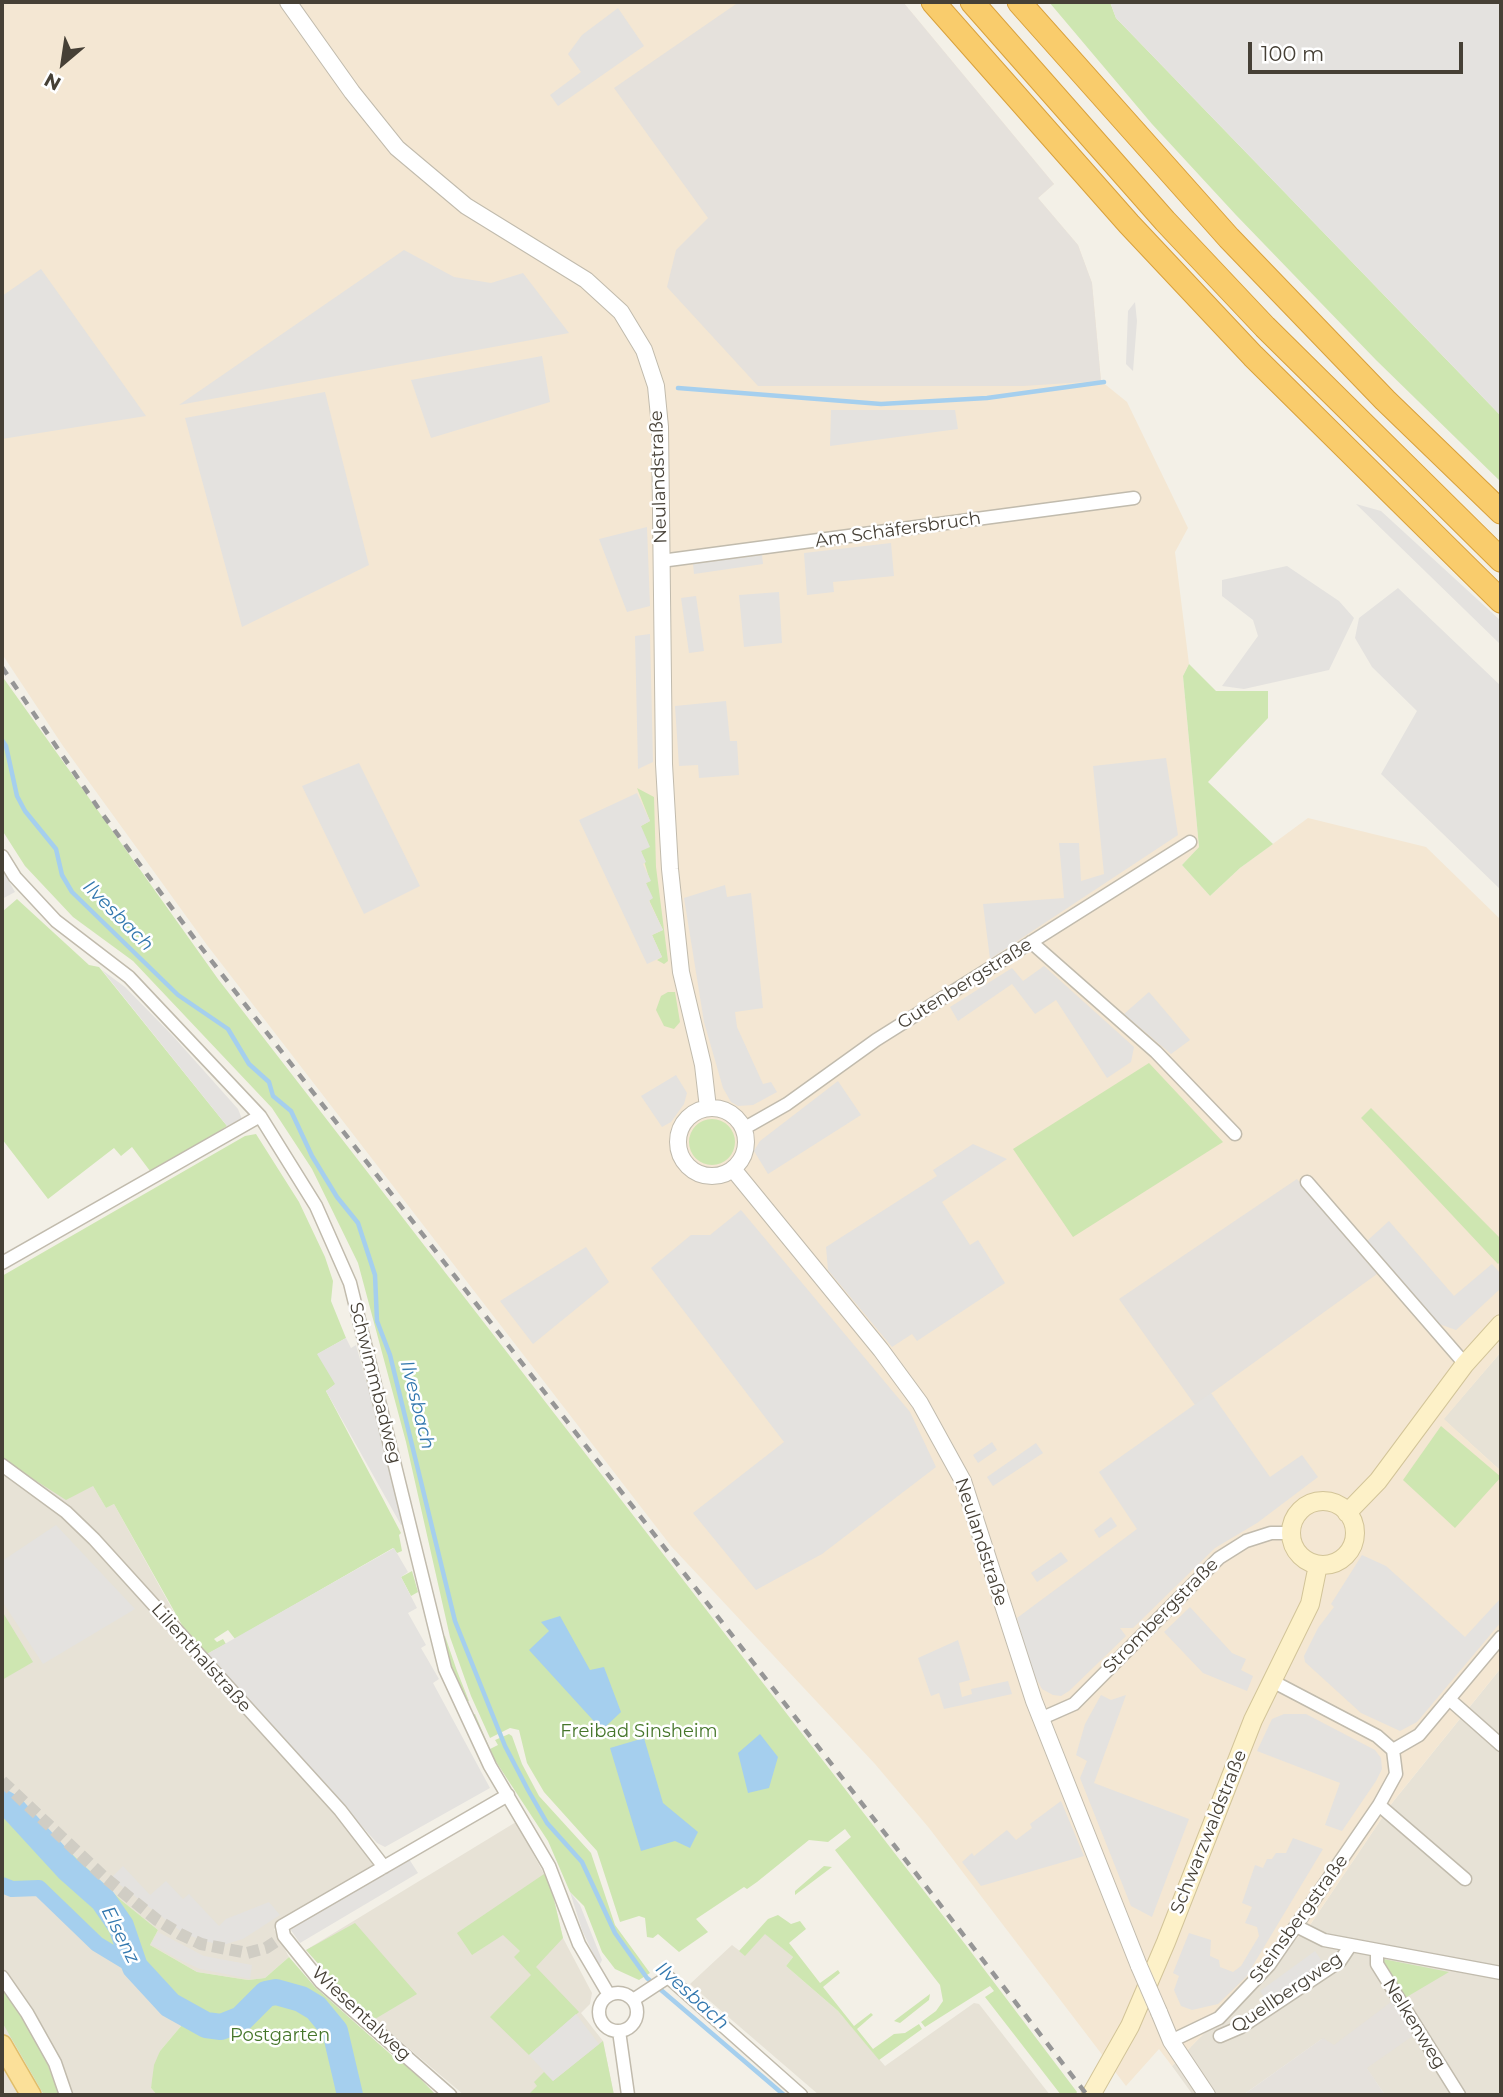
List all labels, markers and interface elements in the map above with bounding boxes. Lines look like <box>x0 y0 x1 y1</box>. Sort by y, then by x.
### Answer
north arrow <box>28 28 98 98</box>
scale bar <box>1251 28 1466 72</box>
text: 100 m <box>1261 41 1324 66</box>
text: N <box>40 68 65 96</box>
street label: Neulandstraße <box>646 410 672 544</box>
street label: Am Schäfersbruch <box>814 508 982 552</box>
water label: Ilvesbach <box>78 876 158 956</box>
street label: Gutenbergstraße <box>894 934 1036 1034</box>
street label: Schwimmbadweg <box>344 1300 406 1466</box>
water label: Ilvesbach <box>395 1358 439 1452</box>
street label: Neulandstraße <box>950 1475 1012 1609</box>
street label: Strombergstraße <box>1099 1554 1223 1678</box>
street label: Lilienthalstraße <box>146 1599 256 1717</box>
park label: Freibad Sinsheim <box>560 1721 718 1743</box>
street label: Schwarzwaldstraße <box>1166 1747 1252 1917</box>
street label: Steinsbergstraße <box>1245 1851 1353 1987</box>
water label: Elsenz <box>96 1903 144 1967</box>
street label: Quellbergweg <box>1228 1948 1346 2038</box>
water label: Ilvesbach <box>651 1957 733 2035</box>
street label: Wiesentalweg <box>307 1962 415 2066</box>
street label: Nelkenweg <box>1378 1975 1450 2073</box>
park label: Postgarten <box>230 2025 330 2047</box>

